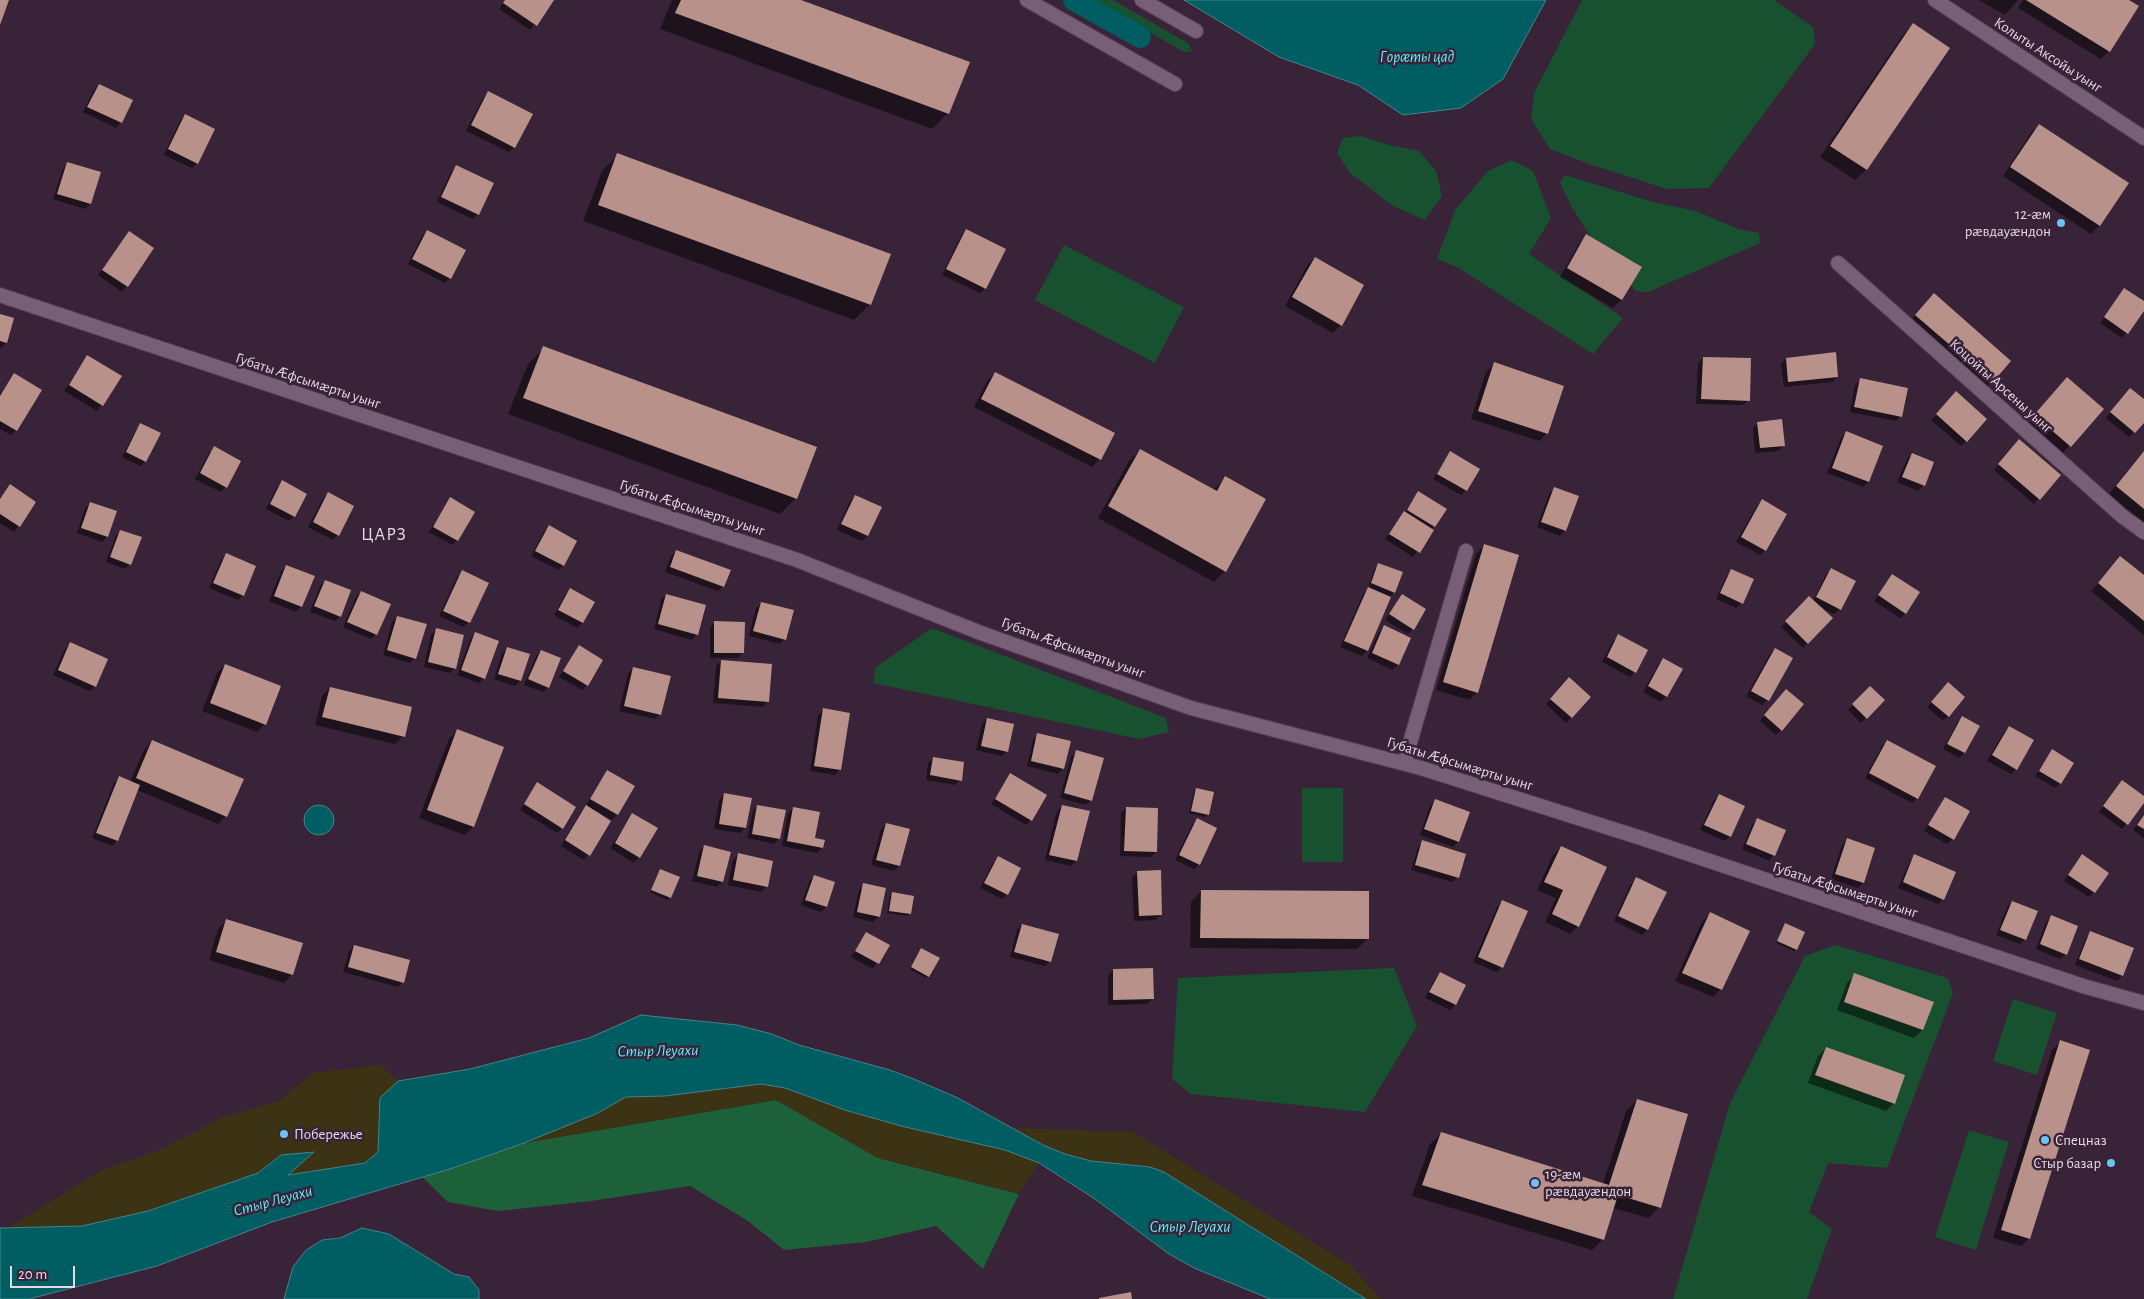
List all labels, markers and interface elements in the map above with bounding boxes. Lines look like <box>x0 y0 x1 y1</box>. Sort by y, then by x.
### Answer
street label: Колыты Аксойы уынг <box>1991 13 2105 97</box>
water label: Горӕты цад <box>1380 47 1454 67</box>
place label: 12-æм рӕвдауӕндон <box>1965 205 2051 240</box>
marker: 12-æм рӕвдауӕндон <box>2055 217 2067 229</box>
street label: Коцойты Арсены уынг <box>1946 335 2056 437</box>
street label: Губаты Æфсымæрты уынг <box>233 349 383 413</box>
street label: Губаты Æфсымæрты уынг <box>617 476 767 540</box>
district label: ЦАРЗ <box>361 524 407 546</box>
street label: Губаты Æфсымæрты уынг <box>999 614 1147 682</box>
street label: Губаты Æфсымæрты уынг <box>1385 733 1535 795</box>
street label: Губаты Æфсымæрты уынг <box>1770 858 1920 922</box>
water label: Стыр Леуахи <box>617 1041 699 1061</box>
place label: Побережье <box>294 1125 363 1143</box>
marker: Побережье <box>278 1128 290 1140</box>
place label: Спецназ <box>2055 1131 2107 1149</box>
marker: Спецназ <box>2039 1134 2051 1146</box>
place label: Стыр базар <box>2033 1154 2101 1172</box>
marker: Стыр базар <box>2105 1157 2117 1169</box>
place label: 19-æм рӕвдауӕндон <box>1545 1165 1631 1200</box>
marker: 19-æм рӕвдауӕндон <box>1529 1177 1541 1189</box>
water label: Стыр Леуахи <box>231 1181 315 1221</box>
water label: Стыр Леуахи <box>1149 1217 1231 1237</box>
scale bar <box>12 1256 78 1288</box>
text: 20 m <box>18 1267 47 1282</box>

